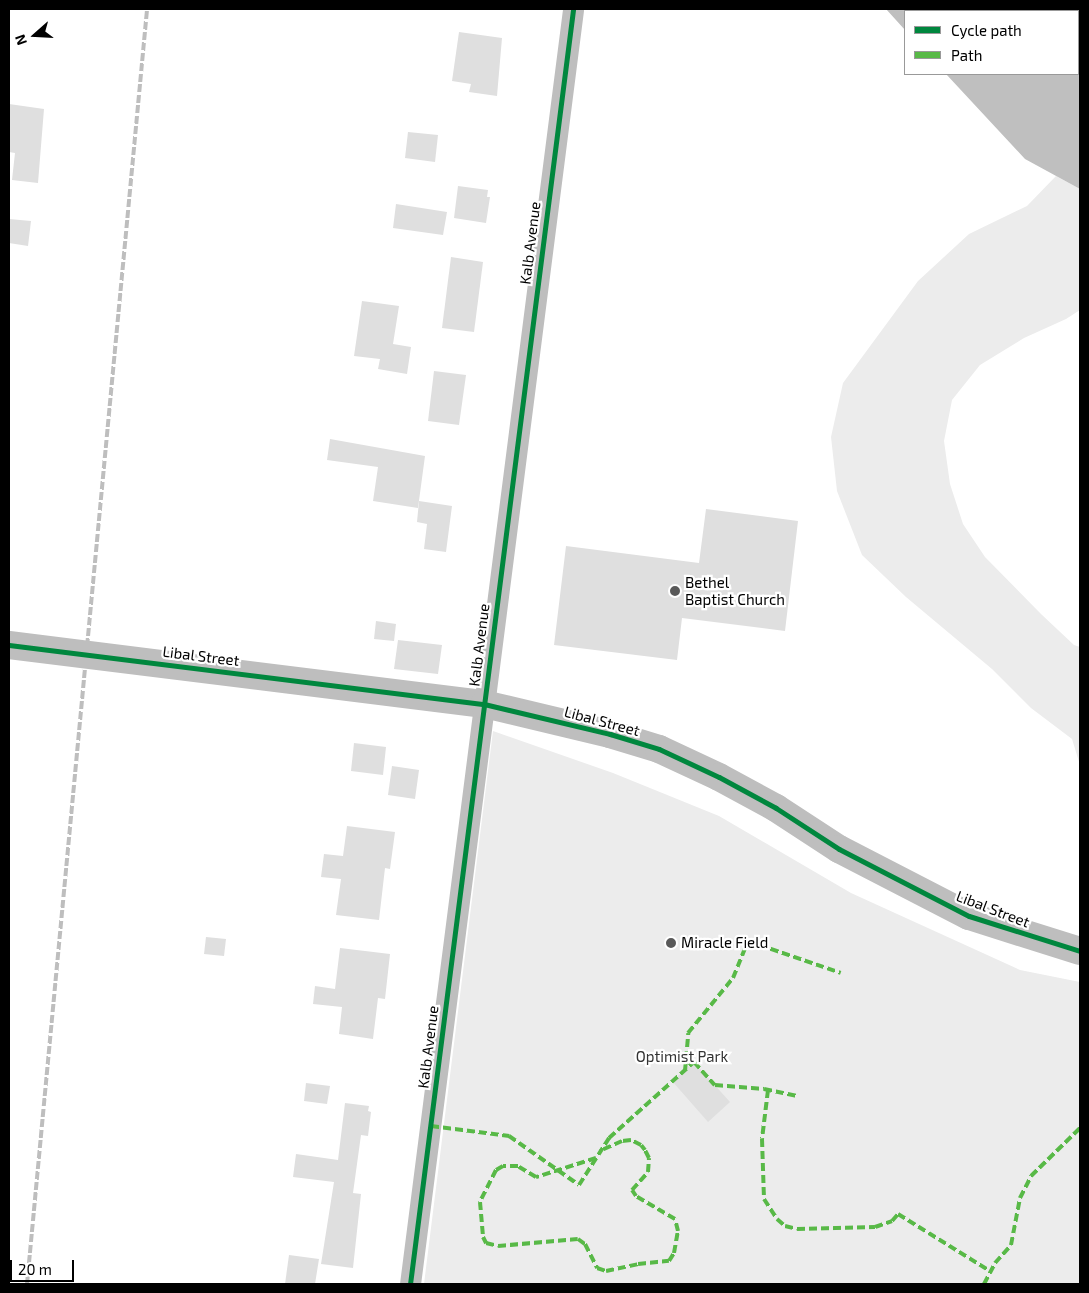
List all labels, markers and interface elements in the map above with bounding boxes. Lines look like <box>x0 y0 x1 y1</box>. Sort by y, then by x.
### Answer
north arrow <box>10 10 60 60</box>
legend <box>904 10 1079 75</box>
text: Cycle path <box>951 21 1022 39</box>
text: N <box>11 33 30 48</box>
text: Path <box>951 46 982 64</box>
street label: Kalb Avenue <box>516 200 544 286</box>
place label: Bethel Baptist Church <box>685 573 785 608</box>
marker: Bethel Baptist Church <box>669 585 681 597</box>
street label: Kalb Avenue <box>465 602 493 688</box>
street label: Libal Street <box>161 642 241 670</box>
street label: Libal Street <box>562 702 642 740</box>
street label: Libal Street <box>954 887 1032 931</box>
place label: Miracle Field <box>681 934 768 952</box>
marker: Miracle Field <box>665 937 677 949</box>
street label: Kalb Avenue <box>414 1004 442 1090</box>
park label: Optimist Park <box>636 1048 728 1066</box>
scale bar <box>12 1250 76 1282</box>
text: 20 m <box>18 1260 52 1278</box>

